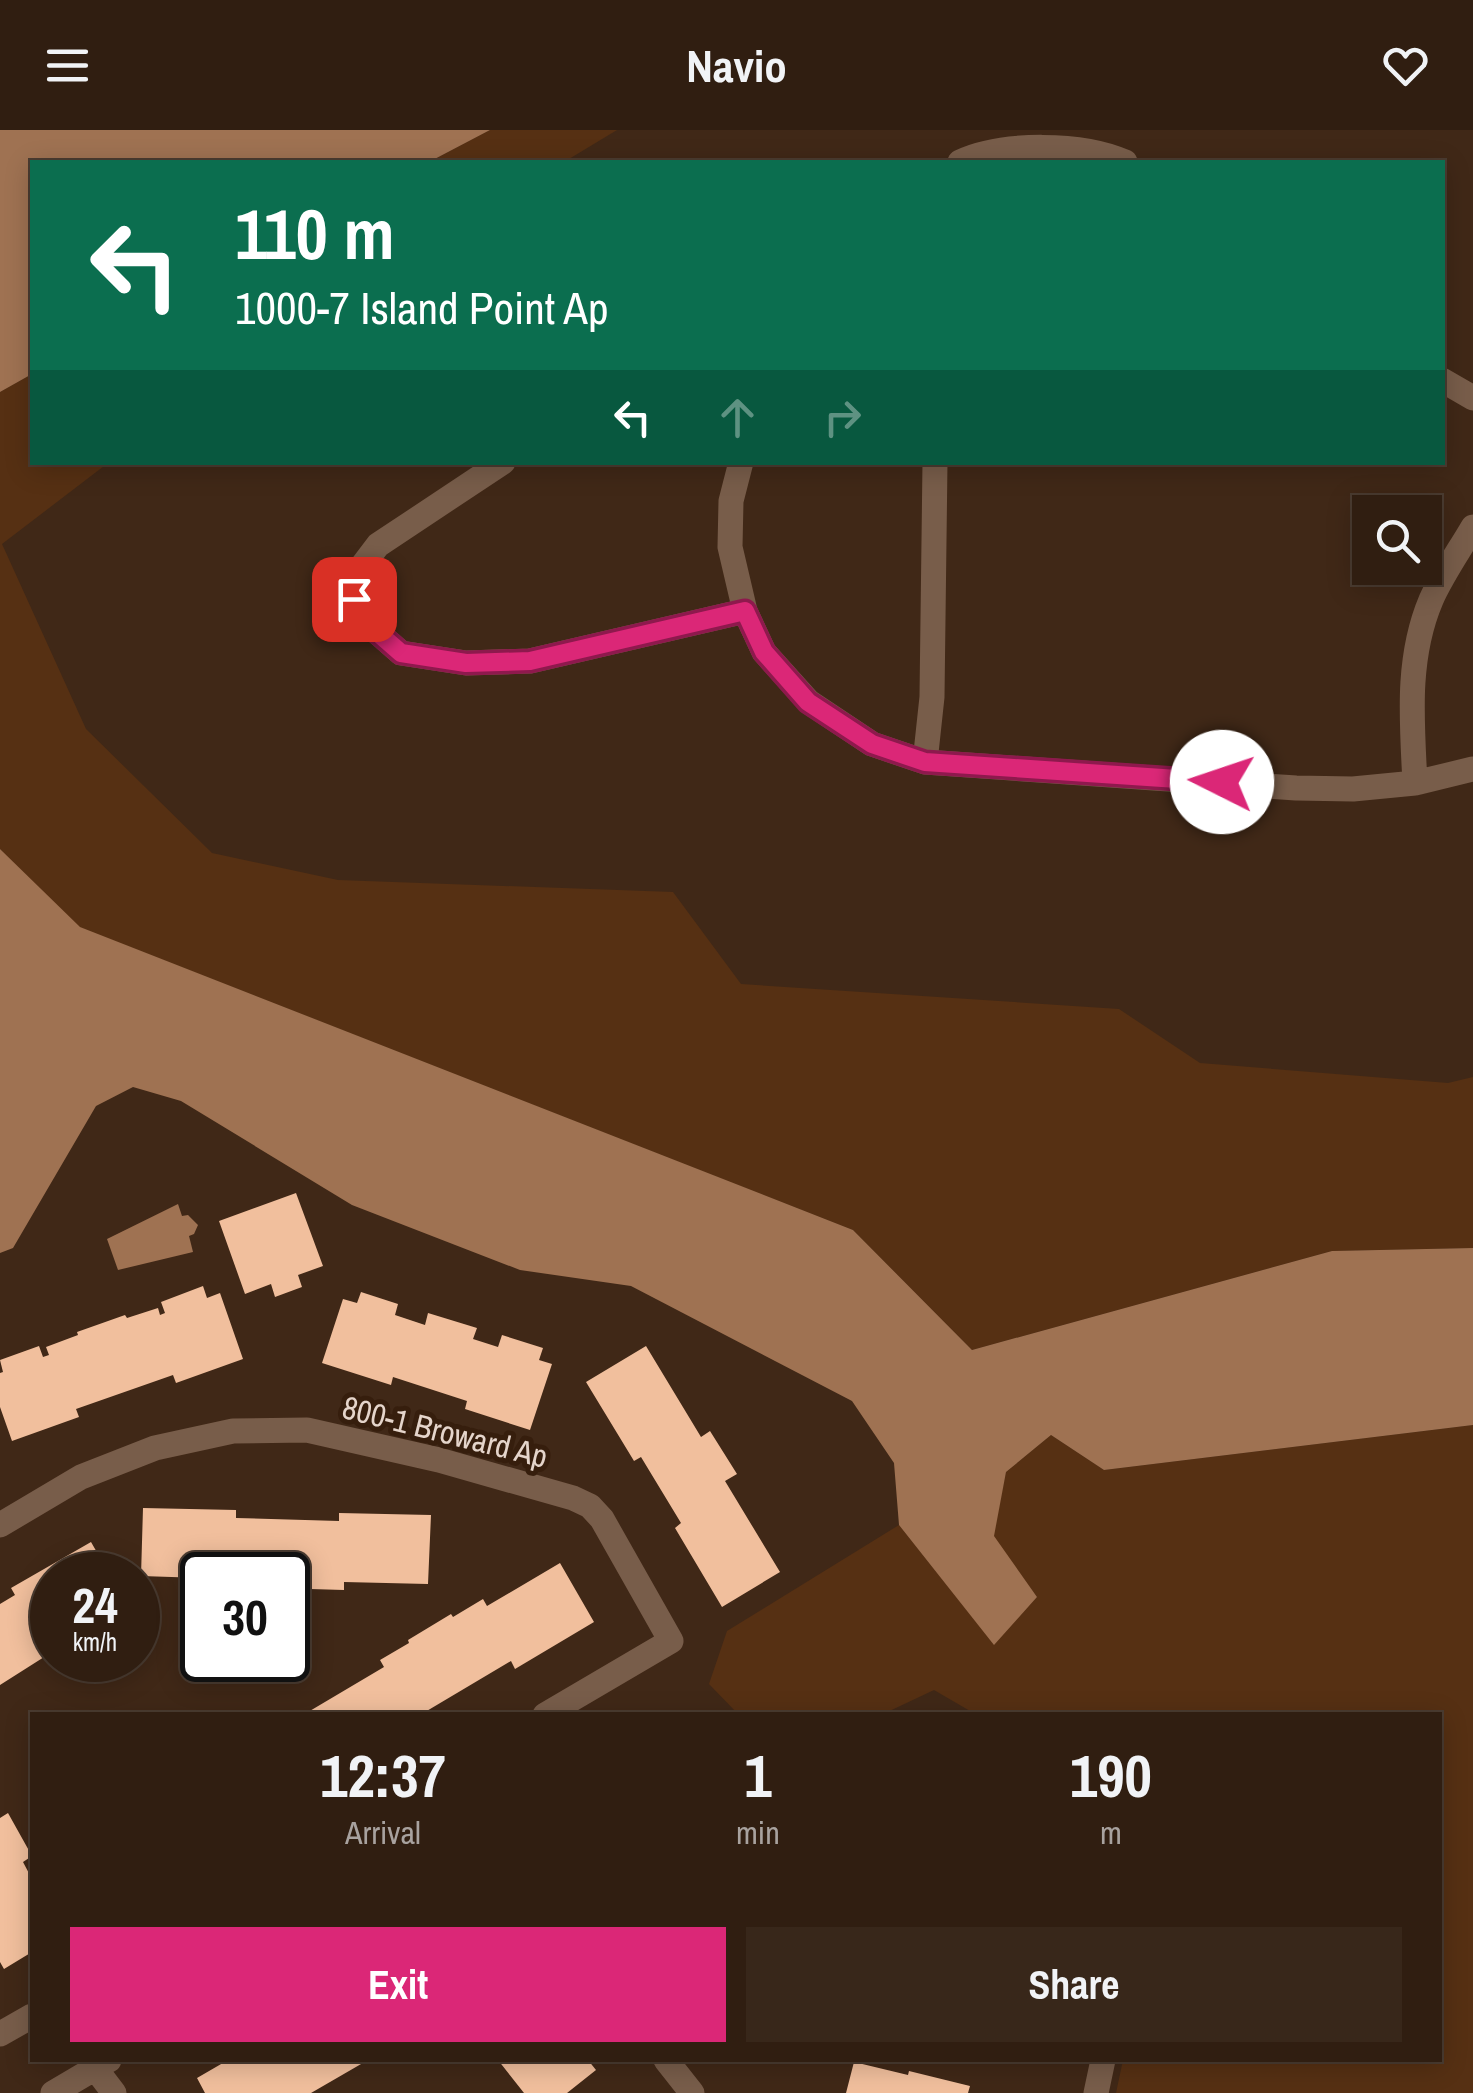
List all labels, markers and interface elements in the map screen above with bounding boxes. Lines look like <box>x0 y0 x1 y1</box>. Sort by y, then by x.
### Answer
text: Navio <box>686 35 787 96</box>
icon: menu <box>40 38 95 93</box>
icon: heart <box>1378 38 1433 93</box>
text: 110 m <box>235 187 395 281</box>
icon: left <box>70 200 200 330</box>
text: 1000-7 Island Point Ap <box>235 277 608 338</box>
icon: left <box>605 390 660 445</box>
icon: ahead <box>710 390 765 445</box>
icon: right <box>815 390 870 445</box>
map controls <box>1352 495 1442 585</box>
button: search <box>1352 495 1442 585</box>
pin <box>312 557 397 642</box>
icon: arrive <box>327 572 382 627</box>
position arrow <box>1170 730 1274 834</box>
street label: 800-1 Broward Ap <box>338 1385 552 1478</box>
speed limit sign: 30 <box>180 1552 310 1682</box>
text: 24 <box>72 1571 118 1639</box>
text: km/h <box>73 1625 117 1659</box>
text: 12:37 <box>320 1735 446 1816</box>
text: 1 <box>744 1735 772 1816</box>
text: 190 <box>1070 1735 1152 1816</box>
text: Arrival <box>345 1811 421 1854</box>
text: min <box>736 1811 780 1854</box>
text: m <box>1100 1811 1122 1854</box>
button: Exit <box>70 1927 726 2042</box>
button: Share <box>746 1927 1402 2042</box>

